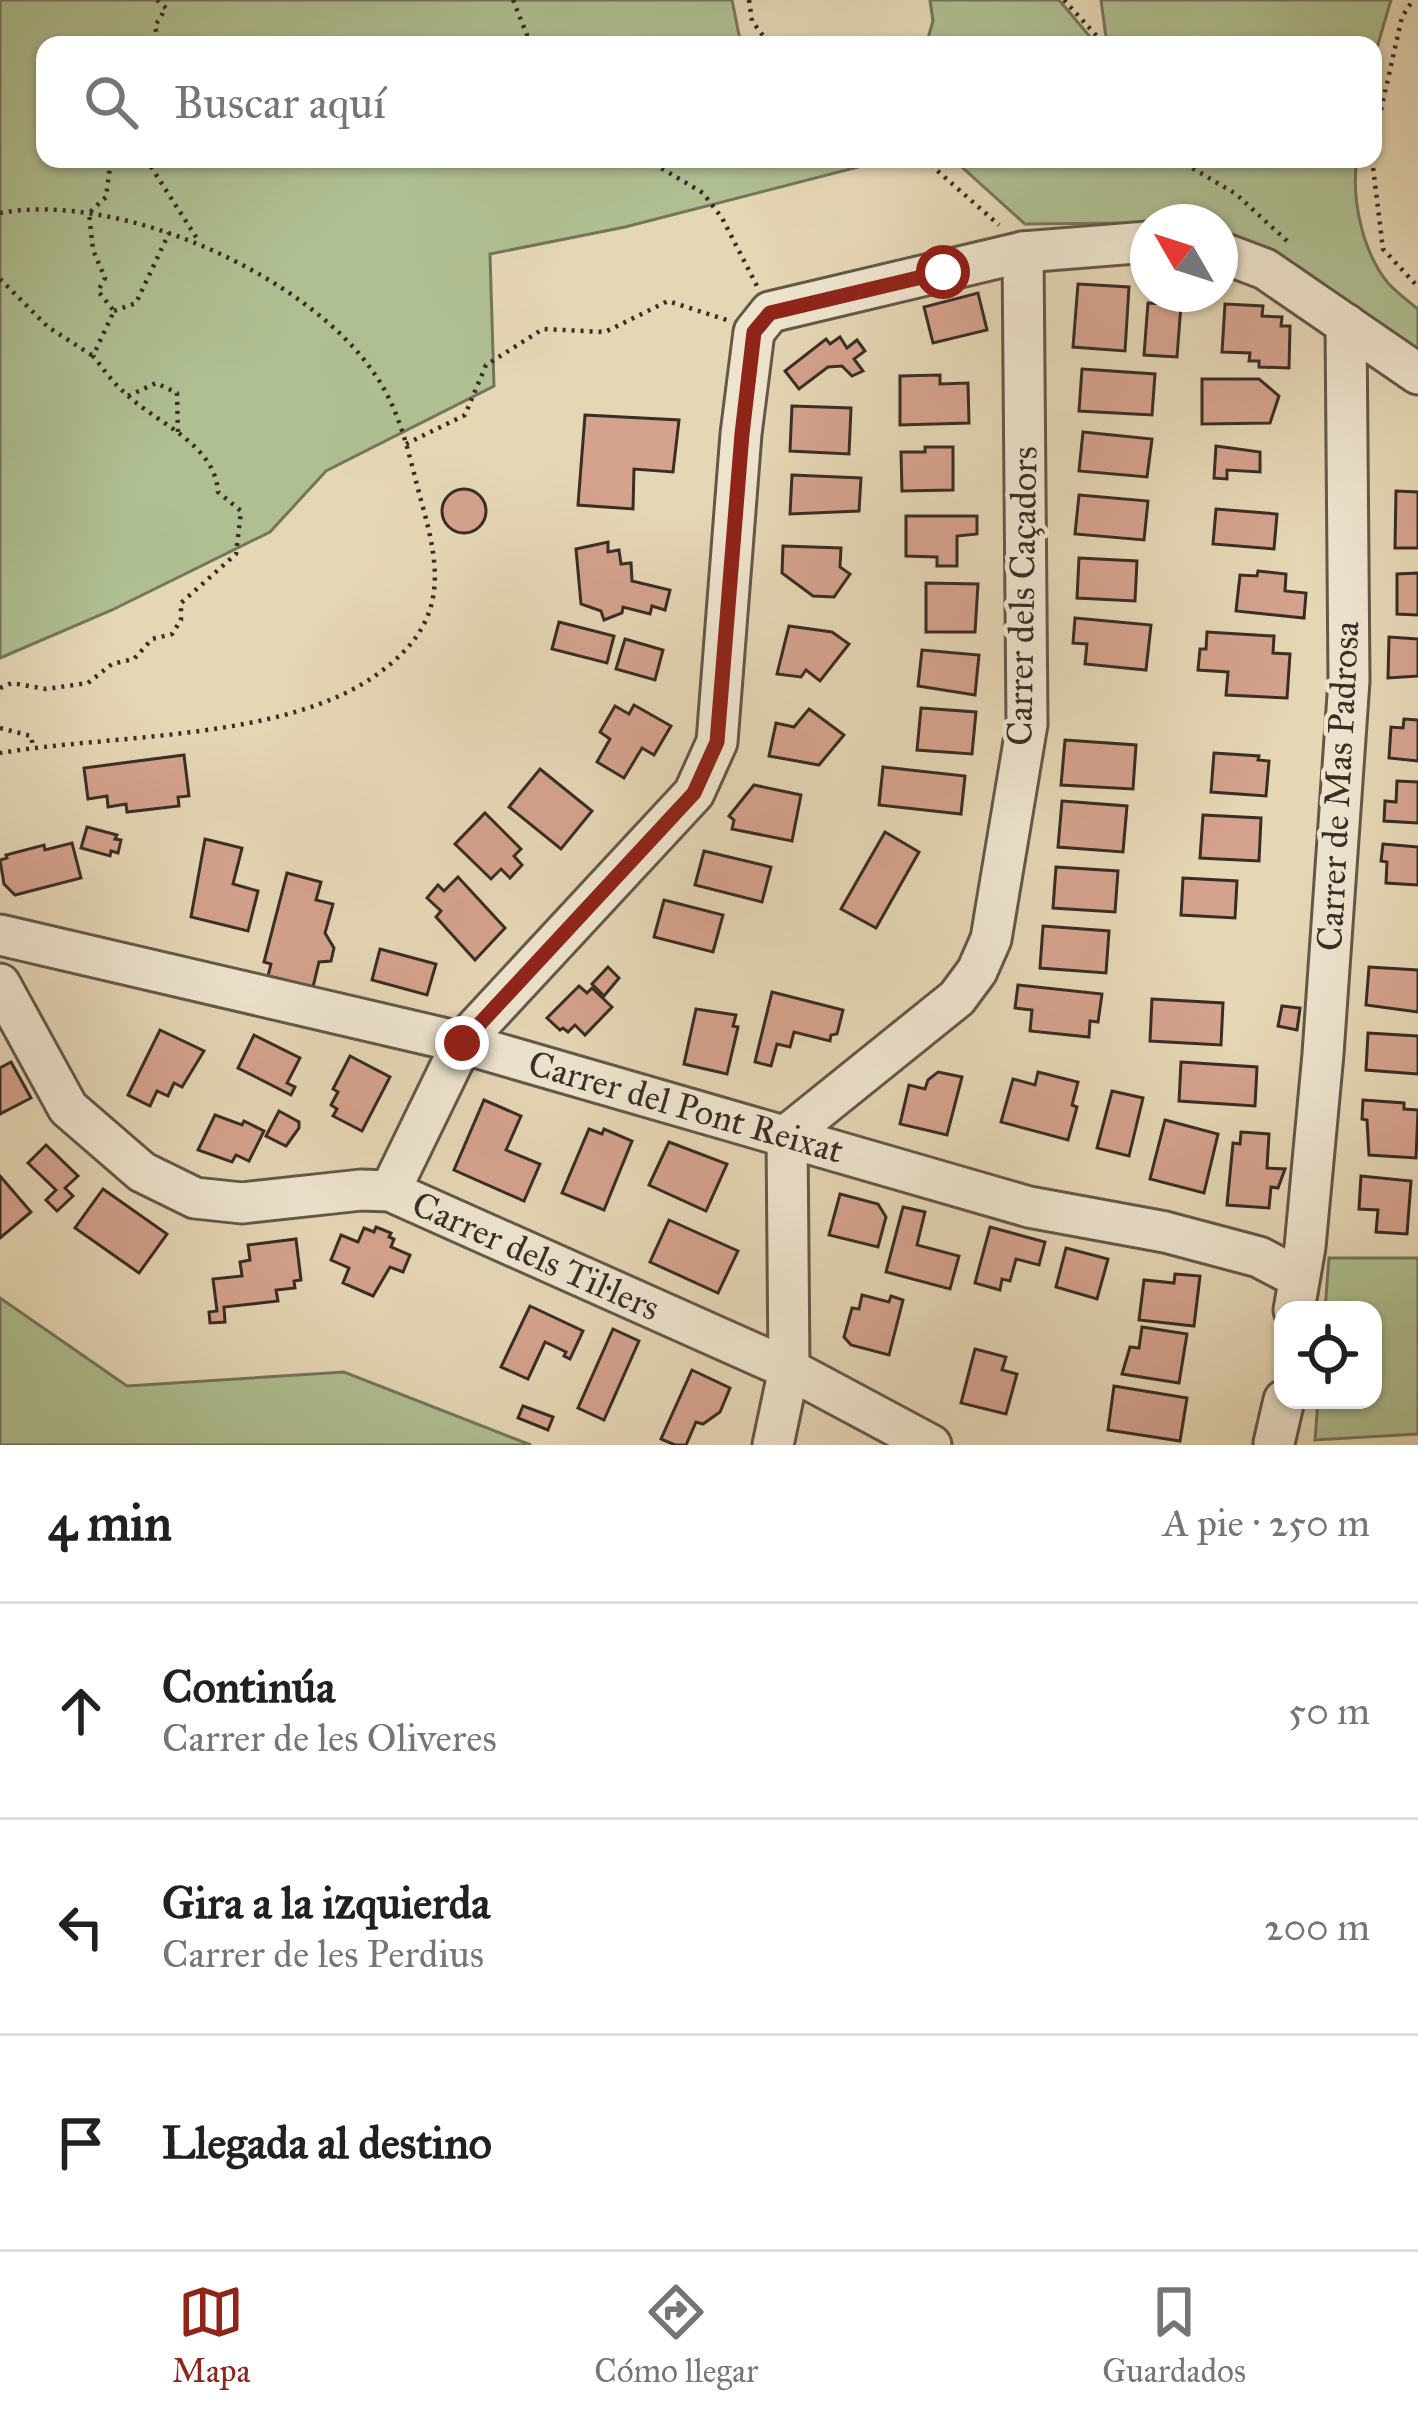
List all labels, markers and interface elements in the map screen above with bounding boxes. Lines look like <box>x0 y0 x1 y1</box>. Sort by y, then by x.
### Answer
search box <box>36 36 1382 168</box>
icon: search <box>78 69 144 135</box>
text: Buscar aquí <box>174 75 386 130</box>
north arrow <box>1130 204 1238 312</box>
route start <box>916 245 970 299</box>
street label: Carrer dels Caçadors <box>997 446 1047 746</box>
street label: Carrer de Mas Padrosa <box>1307 619 1369 952</box>
route end <box>435 1016 489 1070</box>
street label: Carrer del Pont Reixat <box>524 1041 849 1173</box>
street label: Carrer dels Til·lers <box>405 1182 667 1330</box>
map controls <box>1274 1301 1382 1409</box>
button: locate <box>1274 1301 1382 1409</box>
text: 4 min <box>48 1492 172 1554</box>
text: A pie · 250 m <box>1163 1499 1370 1547</box>
text: Continúa <box>162 1659 335 1714</box>
icon: ahead <box>48 1678 114 1744</box>
text: 50 m <box>1288 1687 1370 1735</box>
text: Carrer de les Oliveres <box>162 1714 497 1762</box>
text: Gira a la izquierda <box>162 1875 490 1930</box>
icon: left <box>48 1894 114 1960</box>
text: 200 m <box>1264 1903 1370 1951</box>
text: Carrer de les Perdius <box>162 1930 484 1978</box>
icon: arrive <box>48 2110 114 2176</box>
text: Llegada al destino <box>162 2115 492 2170</box>
tab: Mapa <box>172 2279 250 2391</box>
tab: Cómo llegar <box>594 2279 758 2391</box>
tab: Guardados <box>1102 2279 1246 2391</box>

